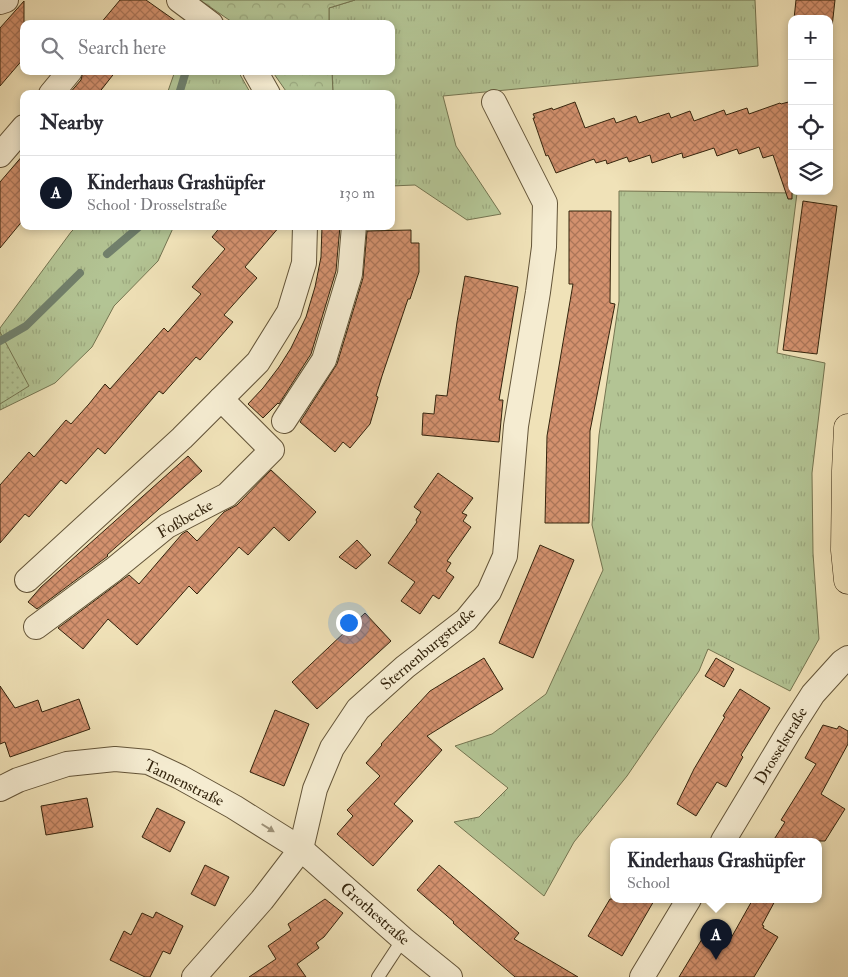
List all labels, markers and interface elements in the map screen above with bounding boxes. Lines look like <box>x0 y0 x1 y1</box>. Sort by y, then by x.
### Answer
map controls <box>788 15 833 195</box>
button: + <box>788 15 833 60</box>
search box <box>20 20 395 75</box>
icon: search <box>38 34 66 62</box>
text: Search here <box>78 36 166 60</box>
button: − <box>788 60 833 105</box>
button: locate <box>788 105 833 150</box>
text: Nearby <box>40 109 103 136</box>
button: layers <box>788 150 833 195</box>
text: Kinderhaus Grashüpfer <box>87 171 265 195</box>
text: A <box>51 183 61 203</box>
text: 130 m <box>339 183 375 203</box>
text: School · Drosselstraße <box>87 195 227 215</box>
street label: Foßbecke <box>154 495 217 543</box>
street label: Sternenburgstraße <box>376 603 480 695</box>
your location <box>336 610 362 636</box>
street label: Drosselstraße <box>750 703 812 788</box>
street label: Tannenstraße <box>141 755 228 811</box>
one-way arrow <box>261 823 274 833</box>
popup <box>610 838 822 903</box>
text: Kinderhaus Grashüpfer <box>627 849 805 873</box>
text: School <box>627 873 670 893</box>
street label: Grothestraße <box>336 878 414 950</box>
pin: A <box>700 919 732 960</box>

